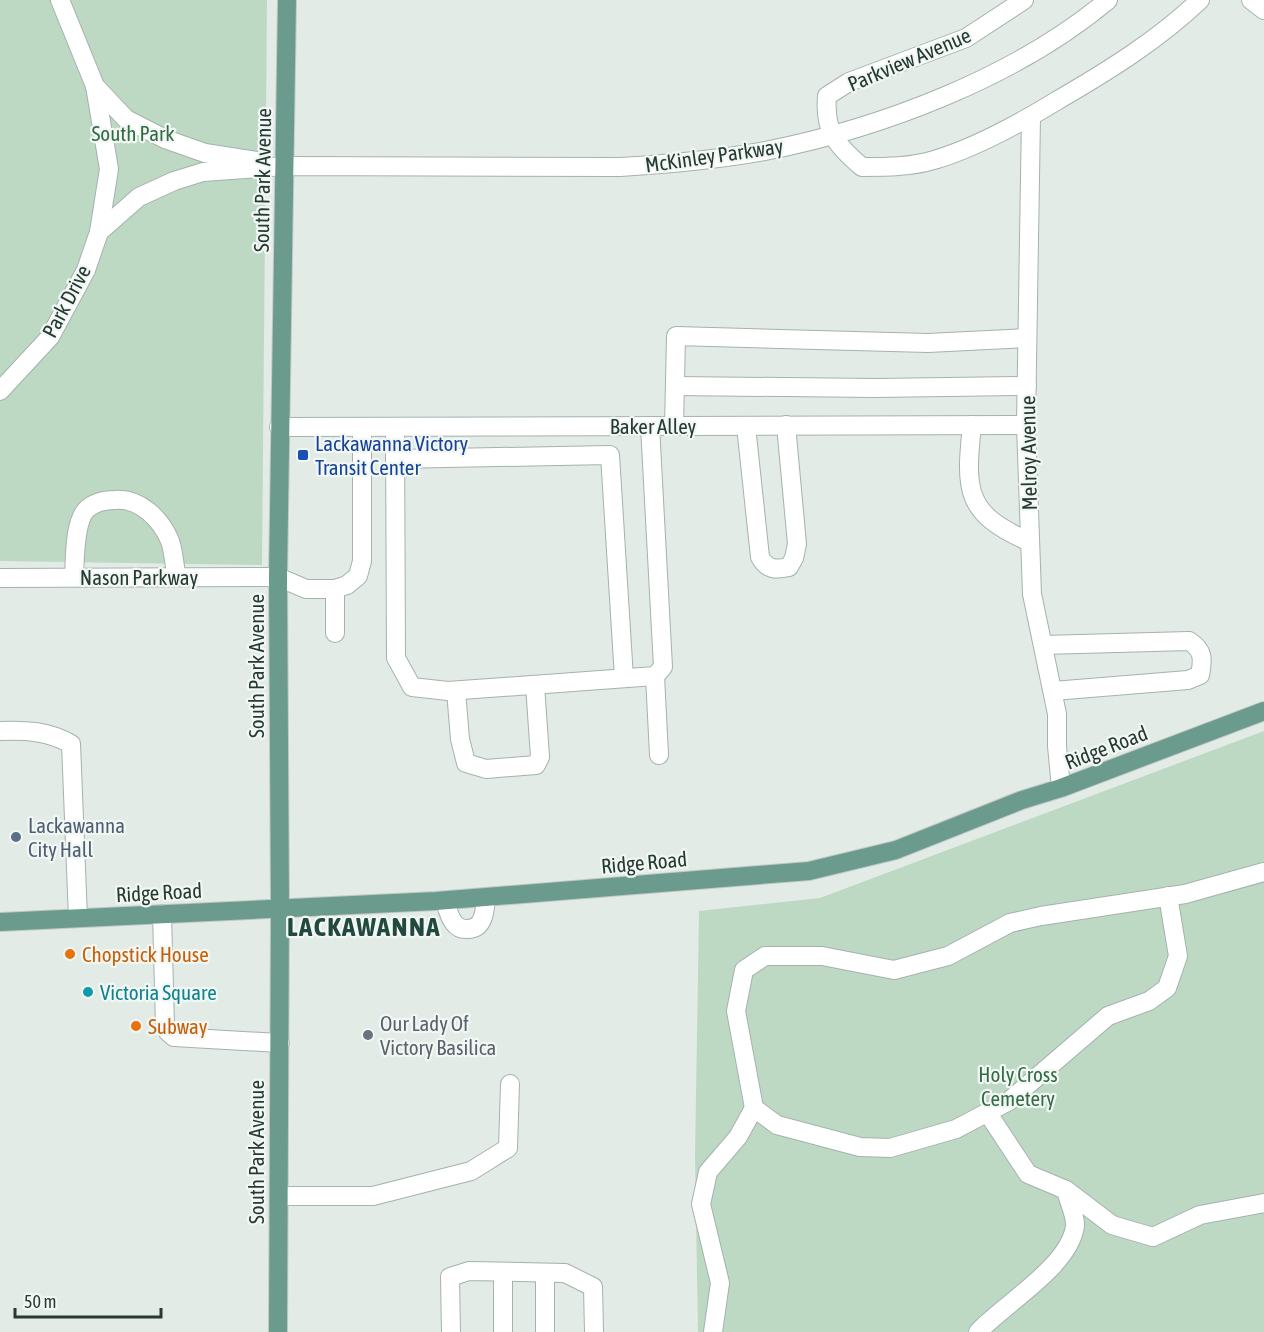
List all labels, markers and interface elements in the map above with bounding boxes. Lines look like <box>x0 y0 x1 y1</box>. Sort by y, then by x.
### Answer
street label: Parkview Avenue <box>844 22 974 96</box>
street label: South Park Avenue <box>249 108 275 252</box>
park label: South Park <box>91 121 175 145</box>
street label: McKinley Parkway <box>643 133 785 177</box>
street label: Park Drive <box>37 261 95 341</box>
street label: Melroy Avenue <box>1015 395 1041 511</box>
street label: Baker Alley <box>610 414 697 438</box>
place label: Lackawanna Victory Transit Center <box>315 431 469 479</box>
marker: Lackawanna Victory Transit Center <box>296 448 310 462</box>
street label: Nason Parkway <box>80 565 198 589</box>
street label: South Park Avenue <box>244 594 268 738</box>
street label: Ridge Road <box>1061 720 1151 774</box>
place label: Lackawanna City Hall <box>28 813 125 861</box>
marker: Lackawanna City Hall <box>9 830 23 844</box>
street label: Ridge Road <box>600 846 688 878</box>
street label: Ridge Road <box>115 878 203 906</box>
district label: LACKAWANNA <box>287 911 441 942</box>
place label: Chopstick House <box>82 942 209 966</box>
marker: Chopstick House <box>63 947 77 961</box>
place label: Victoria Square <box>100 980 217 1004</box>
marker: Victoria Square <box>81 985 95 999</box>
place label: Our Lady Of Victory Basilica <box>380 1011 496 1059</box>
place label: Subway <box>148 1014 208 1038</box>
marker: Subway <box>129 1019 143 1033</box>
marker: Our Lady Of Victory Basilica <box>361 1028 375 1042</box>
park label: Holy Cross Cemetery <box>978 1062 1058 1110</box>
street label: South Park Avenue <box>244 1080 268 1224</box>
scale bar <box>15 1281 160 1319</box>
text: 50 m <box>24 1291 56 1312</box>

